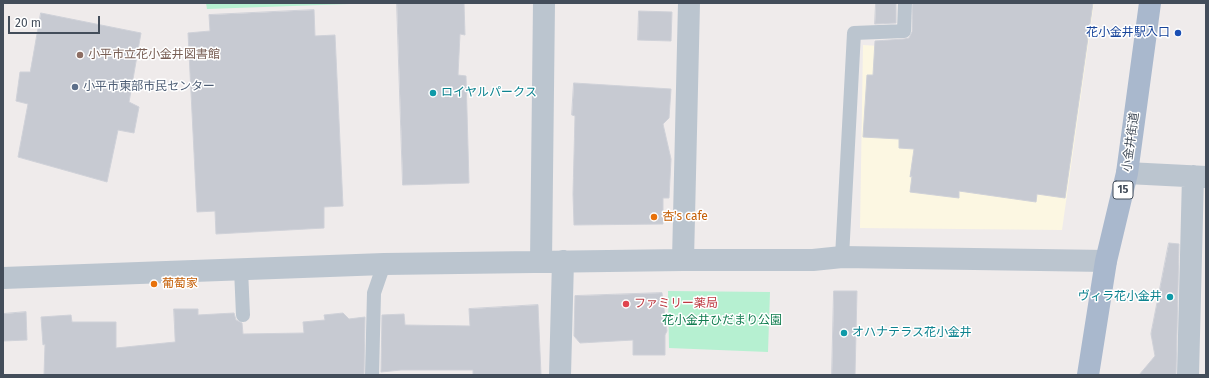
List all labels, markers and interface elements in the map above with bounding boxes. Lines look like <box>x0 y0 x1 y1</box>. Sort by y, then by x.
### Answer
scale bar <box>10 8 102 34</box>
text: 20 m <box>15 16 41 30</box>
place label: 花小金井駅入口 <box>1086 26 1170 40</box>
marker: 花小金井駅入口 <box>1173 28 1183 38</box>
place label: 小平市立花小金井図書館 <box>88 48 220 62</box>
marker: 小平市立花小金井図書館 <box>75 50 85 60</box>
place label: 小平市東部市民センター <box>83 80 215 94</box>
marker: 小平市東部市民センター <box>70 82 80 92</box>
place label: ロイヤルパークス <box>441 86 537 100</box>
marker: ロイヤルパークス <box>428 88 438 98</box>
street label: 小金井街道 <box>1120 111 1142 173</box>
road number: 15 <box>1113 181 1133 199</box>
place label: 杏's cafe <box>662 210 708 224</box>
marker: 杏's cafe <box>649 212 659 222</box>
place label: 葡萄家 <box>162 277 198 291</box>
marker: 葡萄家 <box>149 279 159 289</box>
place label: ヴィラ花小金井 <box>1078 290 1162 304</box>
marker: ヴィラ花小金井 <box>1165 292 1175 302</box>
place label: ファミリー薬局 <box>634 297 718 311</box>
marker: ファミリー薬局 <box>621 299 631 309</box>
park label: 花小金井ひだまり公園 <box>662 314 782 328</box>
place label: オハナテラス花小金井 <box>852 326 972 340</box>
marker: オハナテラス花小金井 <box>839 328 849 338</box>

